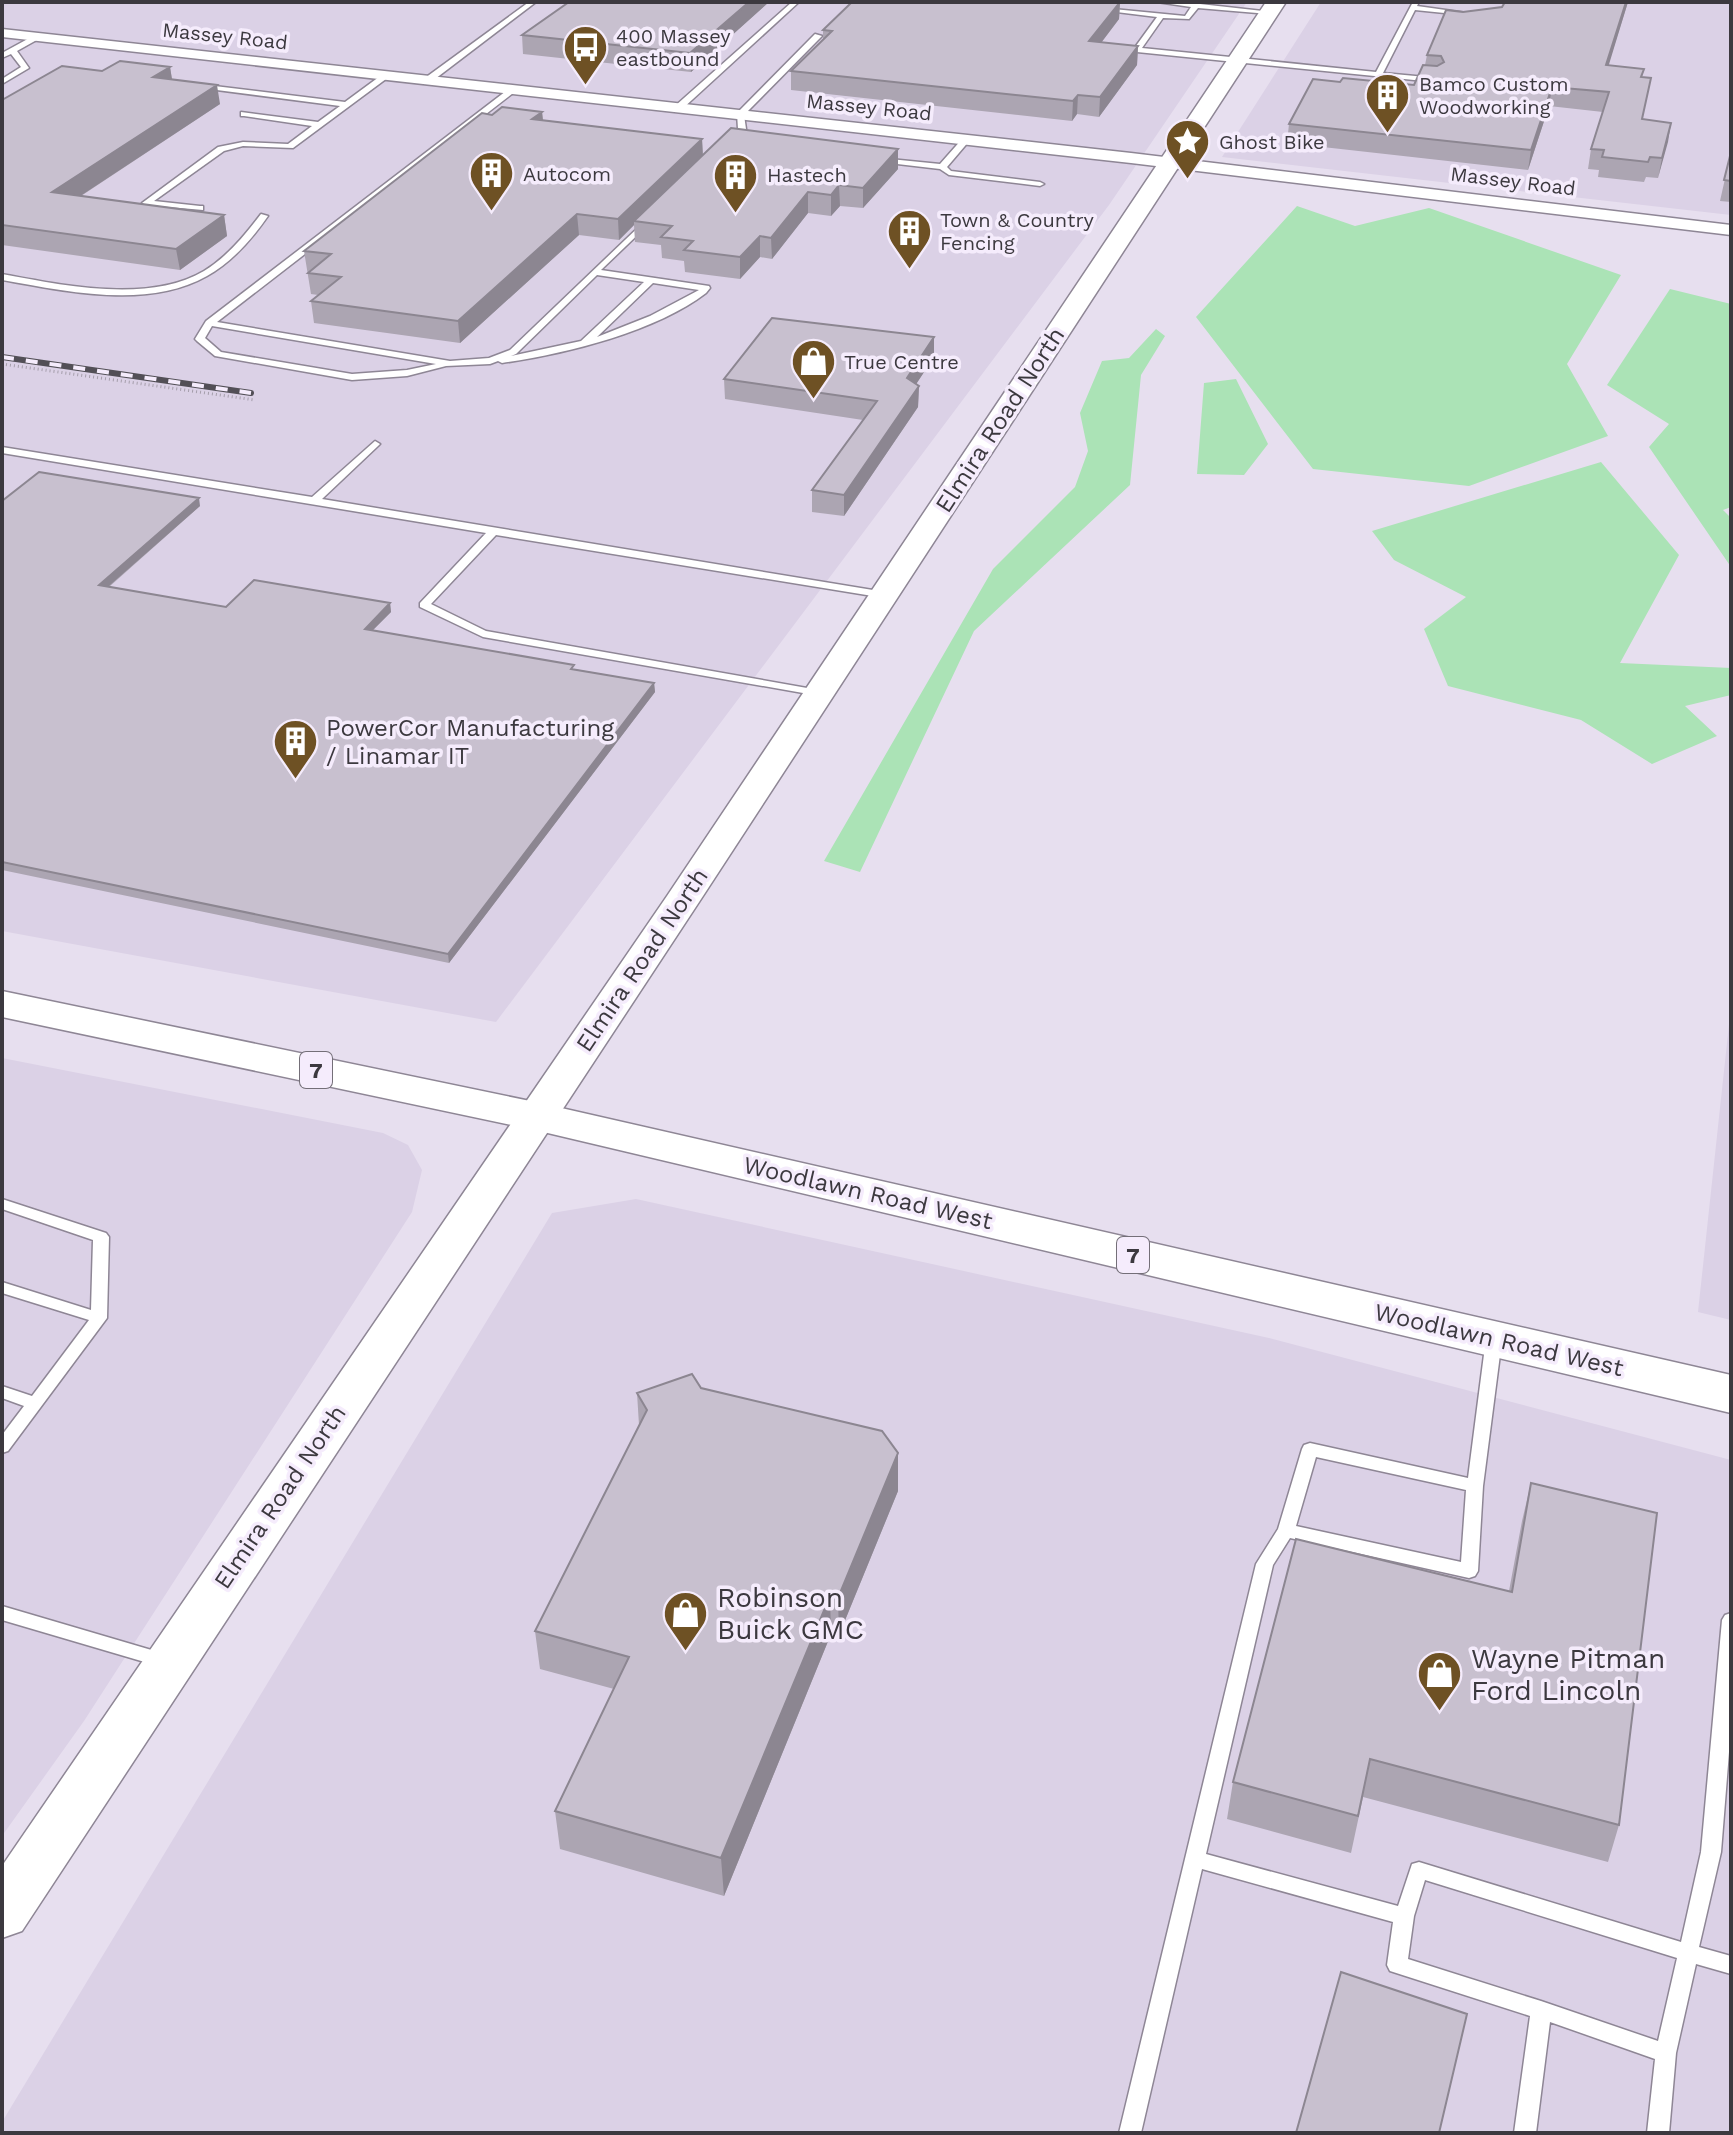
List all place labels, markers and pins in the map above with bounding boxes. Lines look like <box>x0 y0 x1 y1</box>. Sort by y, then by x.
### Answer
bus stop icon: 400 Massey eastbound <box>561 23 609 86</box>
place label: 400 Massey eastbound <box>616 24 731 71</box>
building icon: Bamco Custom Woodworking <box>1364 72 1412 135</box>
place label: Bamco Custom Woodworking <box>1419 72 1569 119</box>
place icon: Ghost Bike <box>1164 118 1212 181</box>
place label: Ghost Bike <box>1219 130 1325 154</box>
building icon: Autocom <box>468 150 516 213</box>
building icon: Hastech <box>712 151 760 214</box>
place label: Autocom <box>523 162 611 186</box>
place label: Hastech <box>767 163 847 187</box>
building icon: Town & Country Fencing <box>885 208 933 271</box>
place label: Town & Country Fencing <box>940 208 1095 255</box>
shop icon: True Centre <box>789 338 837 401</box>
place label: True Centre <box>844 350 959 374</box>
place label: PowerCor Manufacturing / Linamar IT <box>326 714 614 770</box>
building icon: PowerCor Manufacturing / Linamar IT <box>271 718 319 781</box>
place label: Robinson Buick GMC <box>717 1581 864 1646</box>
shop icon: Robinson Buick GMC <box>662 1589 710 1652</box>
place label: Wayne Pitman Ford Lincoln <box>1471 1642 1665 1707</box>
shop icon: Wayne Pitman Ford Lincoln <box>1416 1650 1464 1713</box>

